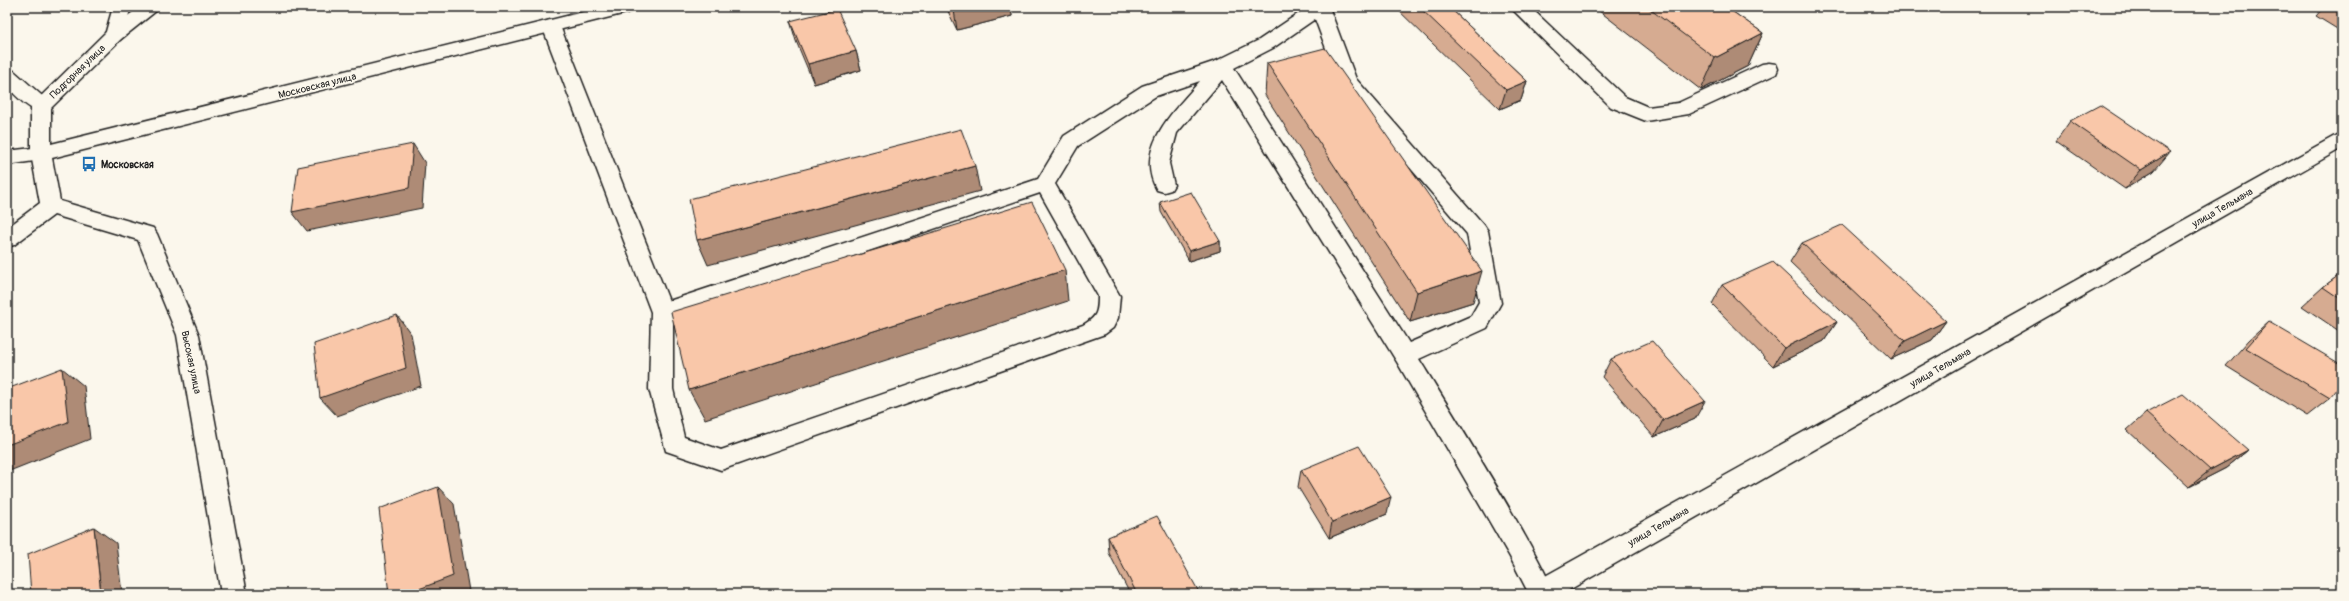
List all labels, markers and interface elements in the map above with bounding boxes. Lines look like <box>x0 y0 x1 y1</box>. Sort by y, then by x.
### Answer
street label: Подгорная улица <box>48 42 108 101</box>
street label: Московская улица <box>277 70 358 101</box>
bus stop icon: Московская <box>80 155 98 173</box>
place label: Московская <box>101 159 154 171</box>
street label: улица Тельмана <box>2189 185 2255 231</box>
street label: Высокая улица <box>178 330 204 395</box>
street label: улица Тельмана <box>1907 345 1973 391</box>
street label: улица Тельмана <box>1625 504 1691 550</box>

